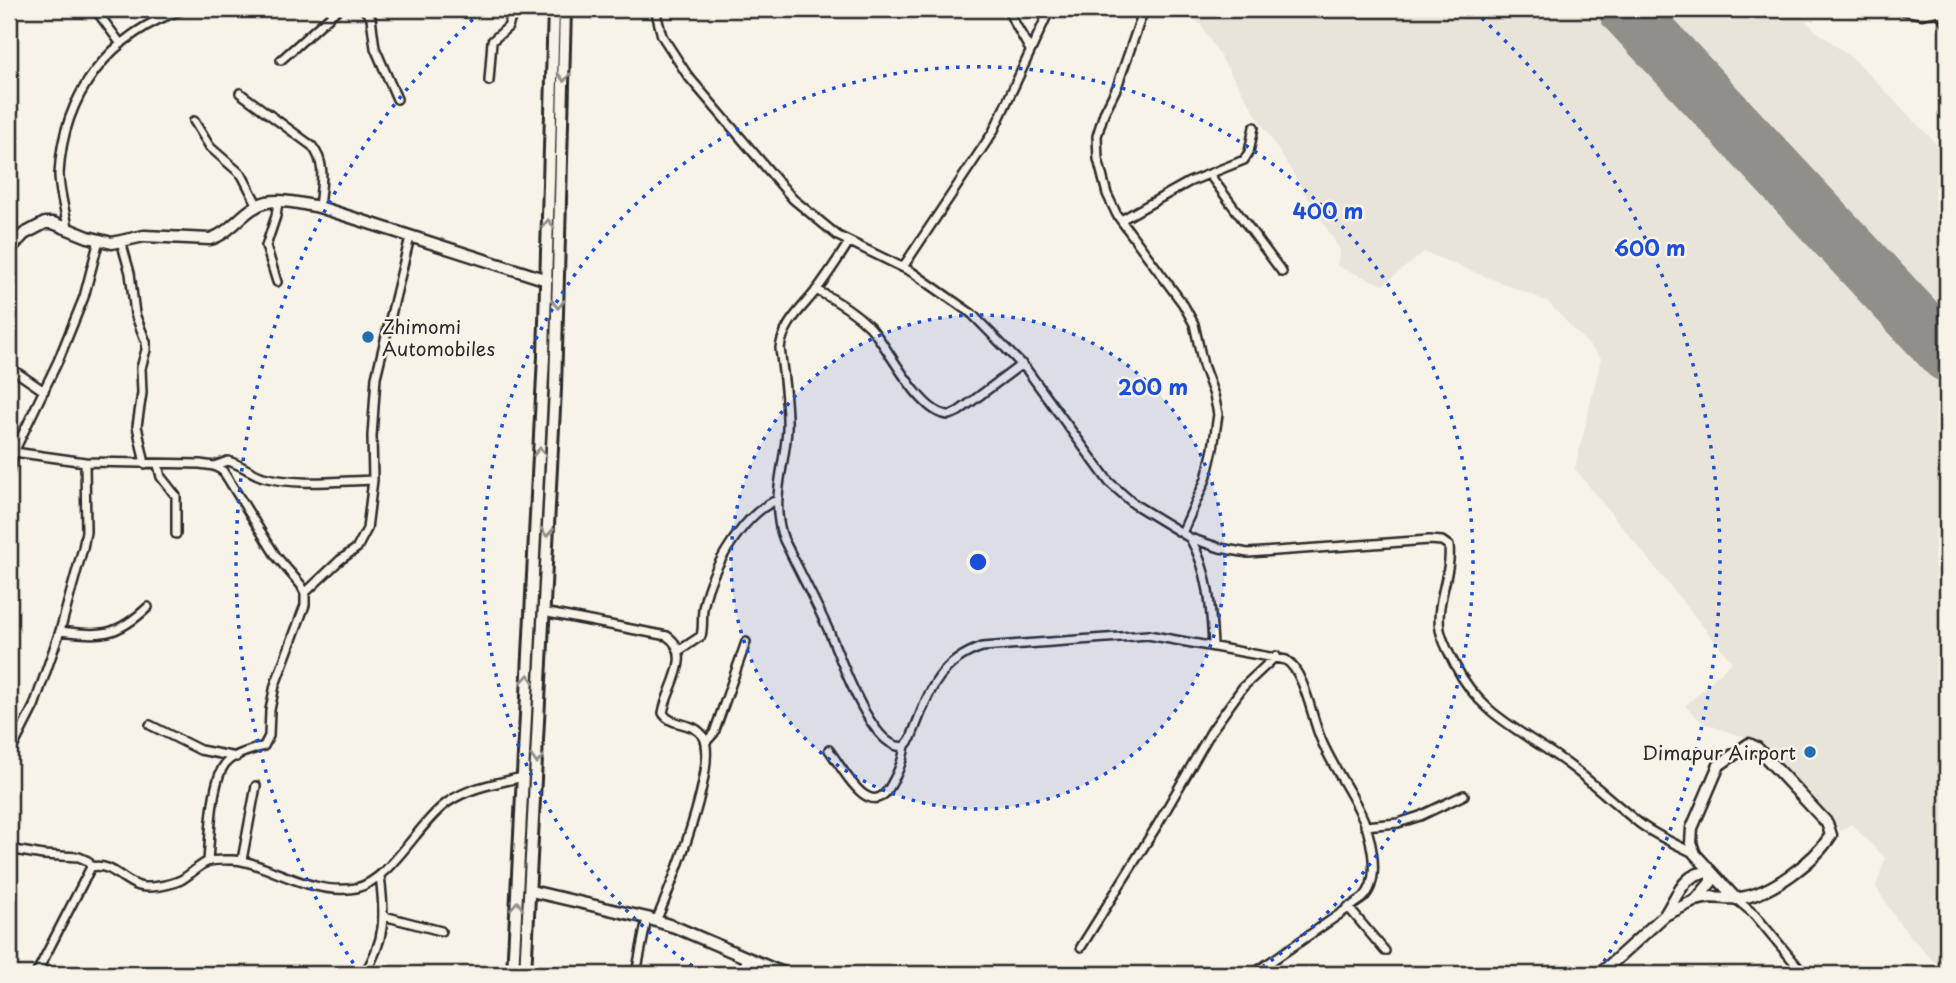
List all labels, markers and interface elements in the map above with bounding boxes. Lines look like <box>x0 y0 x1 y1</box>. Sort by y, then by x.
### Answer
one-way arrow <box>556 72 572 83</box>
text: 400 m <box>1293 194 1363 226</box>
one-way arrow <box>541 219 556 230</box>
text: 600 m <box>1614 231 1686 263</box>
one-way arrow <box>550 299 565 310</box>
place label: Zhimomi Automobiles <box>382 312 495 362</box>
marker: Zhimomi Automobiles <box>360 329 376 345</box>
text: 200 m <box>1118 370 1188 402</box>
one-way arrow <box>532 446 547 457</box>
one-way arrow <box>540 526 555 537</box>
centre of rings <box>966 550 990 574</box>
one-way arrow <box>521 673 536 684</box>
place label: Dimapur Airport <box>1642 738 1796 766</box>
marker: Dimapur Airport <box>1802 744 1818 760</box>
one-way arrow <box>530 754 545 765</box>
one-way arrow <box>509 900 524 911</box>

